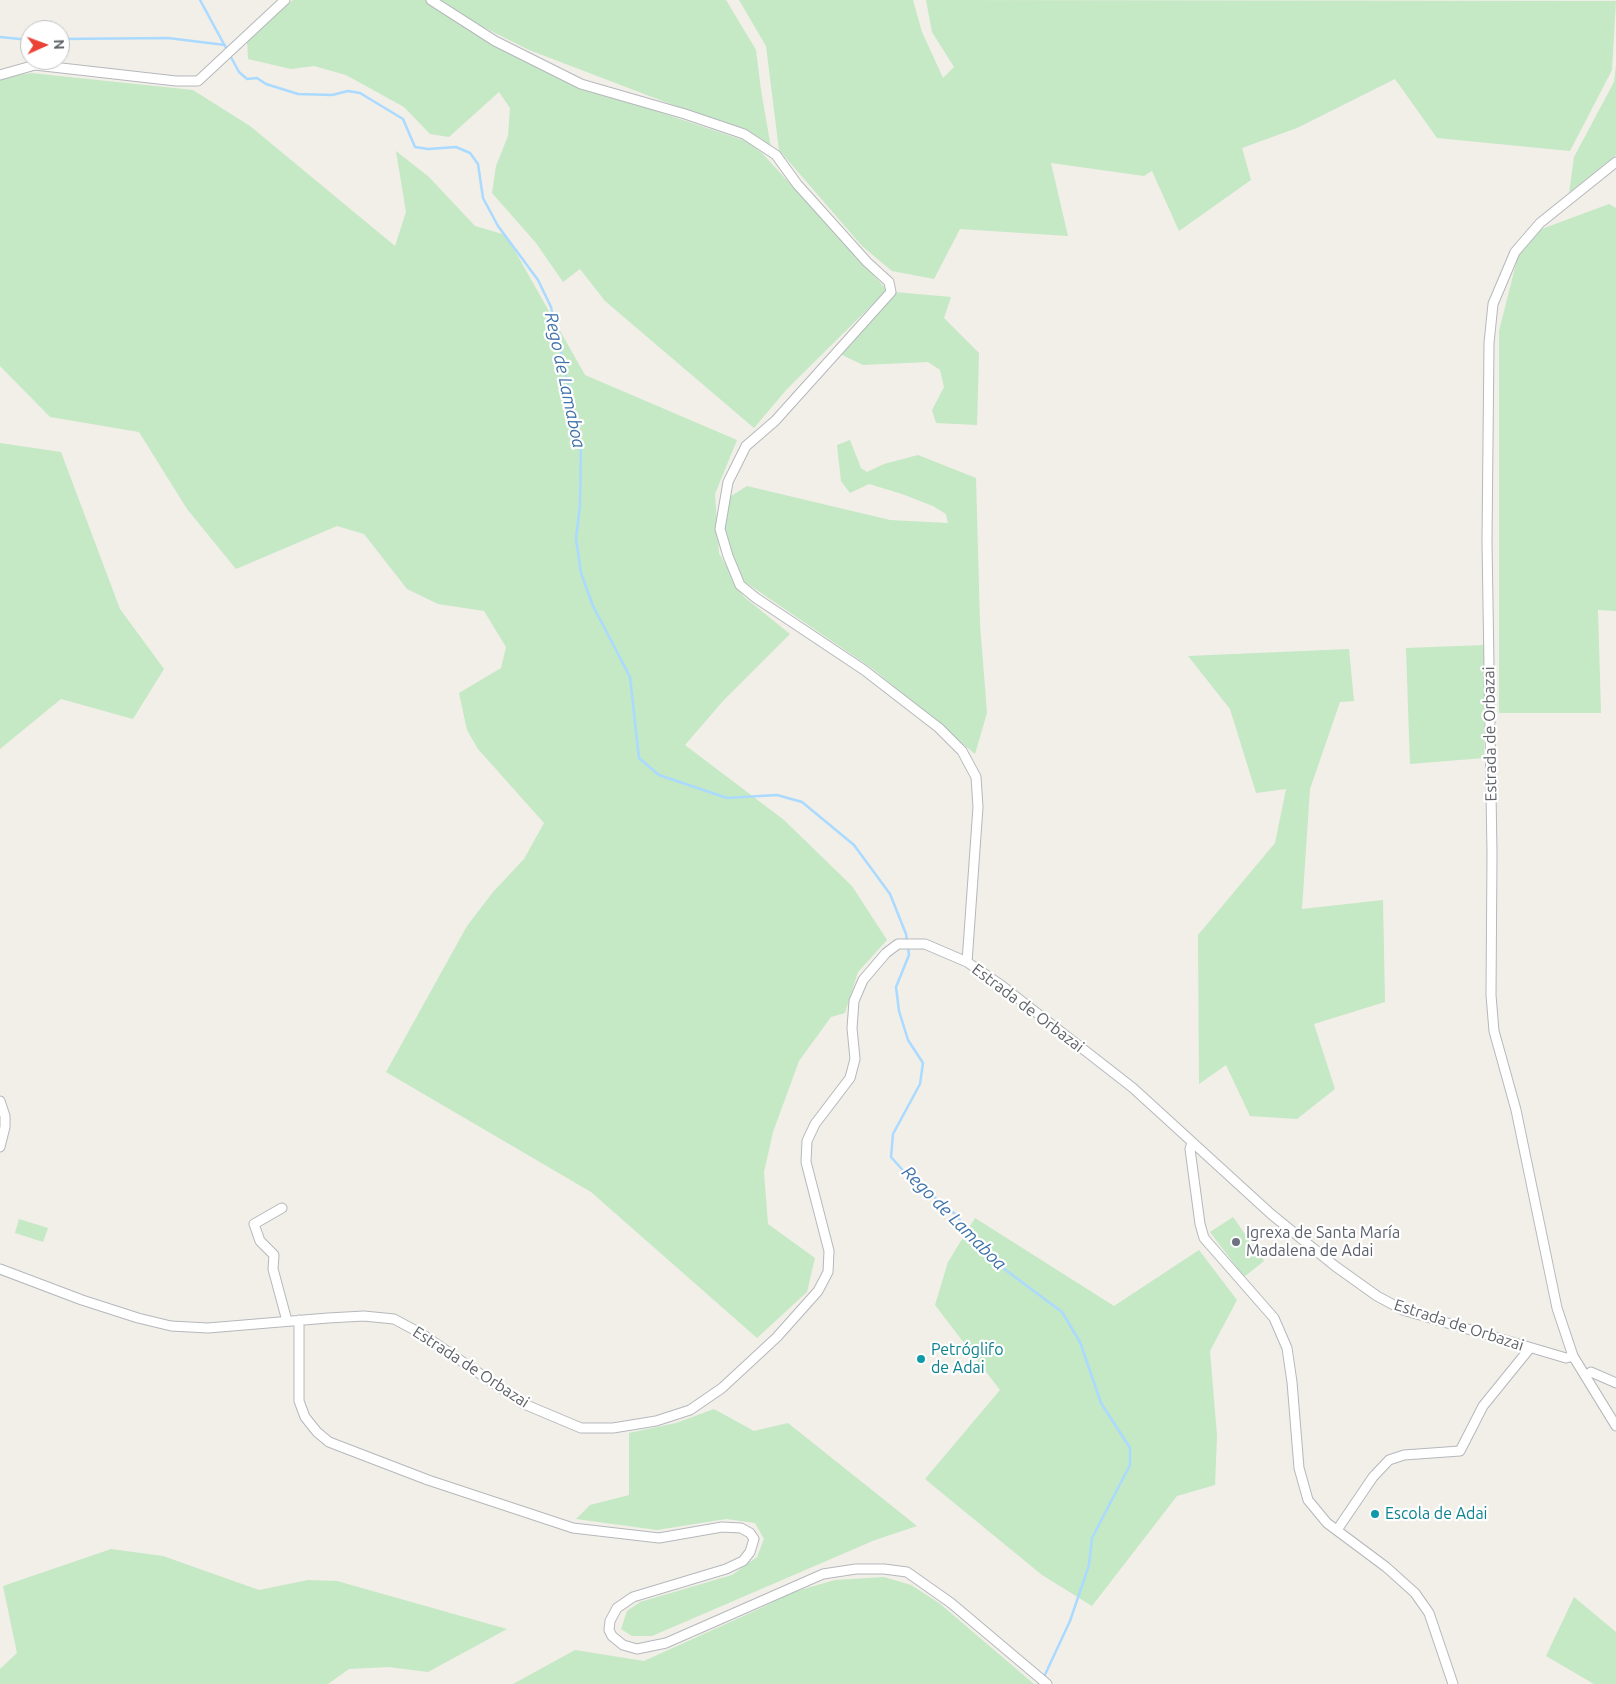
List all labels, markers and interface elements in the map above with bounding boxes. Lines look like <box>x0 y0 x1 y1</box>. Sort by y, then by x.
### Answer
north arrow <box>20 20 70 70</box>
text: N <box>51 39 67 50</box>
water label: Rego de Lamaboa <box>540 310 590 450</box>
street label: Estrada de Orbazai <box>1479 666 1501 802</box>
street label: Estrada de Orbazai <box>968 960 1088 1056</box>
water label: Rego de Lamaboa <box>897 1161 1011 1275</box>
place label: Igrexa de Santa María Madalena de Adai <box>1246 1223 1400 1261</box>
marker: Igrexa de Santa María Madalena de Adai <box>1230 1236 1242 1248</box>
street label: Estrada de Orbazai <box>1392 1295 1526 1355</box>
street label: Estrada de Orbazai <box>409 1322 533 1412</box>
place label: Petróglifo de Adai <box>931 1340 1003 1378</box>
marker: Petróglifo de Adai <box>915 1353 927 1365</box>
place label: Escola de Adai <box>1385 1504 1487 1524</box>
marker: Escola de Adai <box>1369 1508 1381 1520</box>

